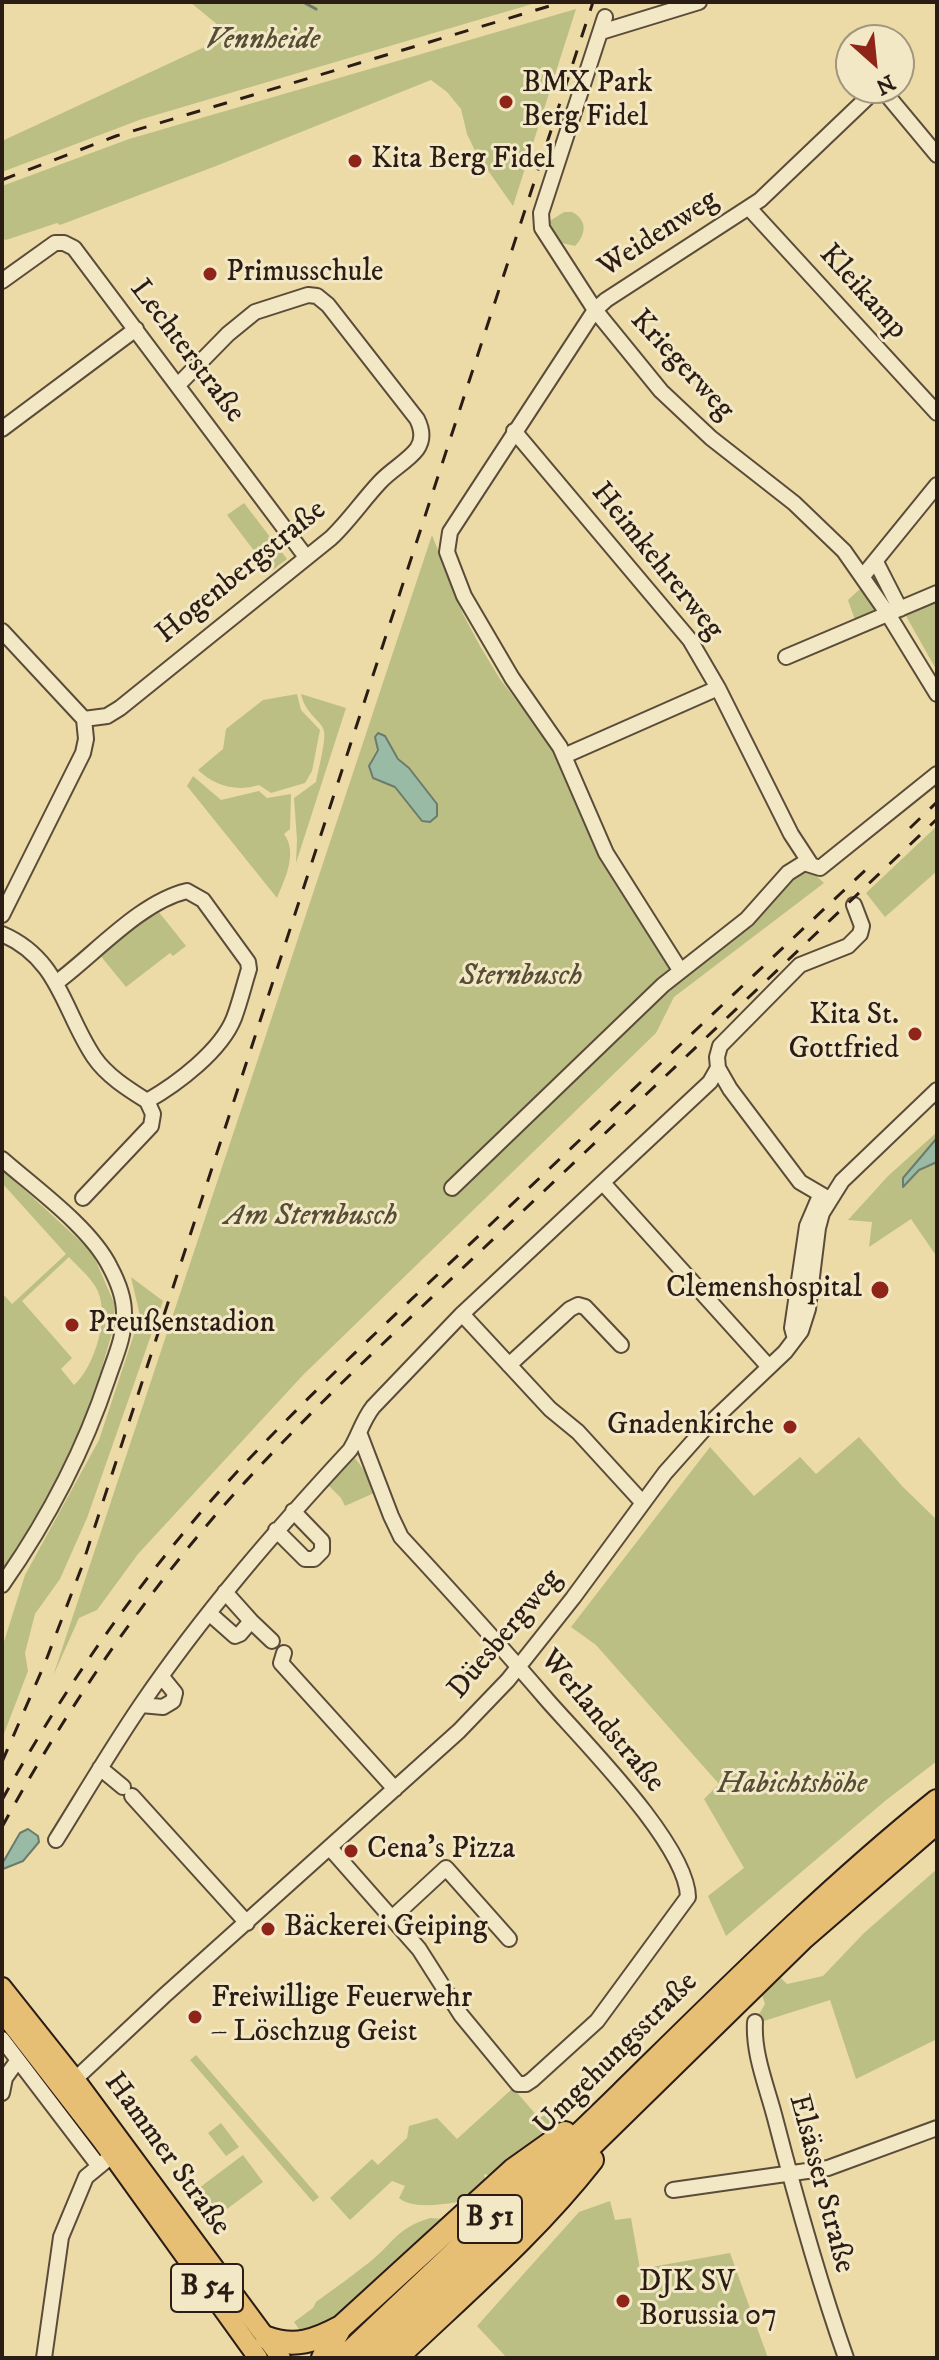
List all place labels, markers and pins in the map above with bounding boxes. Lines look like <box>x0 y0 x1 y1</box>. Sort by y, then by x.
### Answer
place label: BMX Park Berg Fidel <box>522 67 653 138</box>
marker: BMX Park Berg Fidel <box>497 93 515 111</box>
place label: Kita Berg Fidel <box>371 143 555 179</box>
marker: Kita Berg Fidel <box>346 152 364 170</box>
place label: Primusschule <box>226 256 384 292</box>
marker: Primusschule <box>201 265 219 283</box>
place label: Kita St. Gottfried <box>788 999 899 1070</box>
marker: Kita St. Gottfried <box>906 1025 924 1043</box>
place label: Clemenshospital <box>666 1272 862 1308</box>
marker: Clemenshospital <box>869 1279 891 1301</box>
place label: Preußenstadion <box>88 1307 275 1343</box>
marker: Preußenstadion <box>63 1316 81 1334</box>
place label: Gnadenkirche <box>607 1409 774 1445</box>
marker: Gnadenkirche <box>781 1418 799 1436</box>
place label: Cena’s Pizza <box>367 1833 515 1869</box>
marker: Cena’s Pizza <box>342 1842 360 1860</box>
place label: Bäckerei Geiping <box>284 1911 488 1947</box>
marker: Bäckerei Geiping <box>259 1920 277 1938</box>
place label: Freiwillige Feuerwehr – Löschzug Geist <box>211 1982 472 2052</box>
marker: Freiwillige Feuerwehr – Löschzug Geist <box>186 2008 204 2026</box>
place label: DJK SV Borussia 07 <box>639 2266 777 2336</box>
marker: DJK SV Borussia 07 <box>614 2292 632 2310</box>

